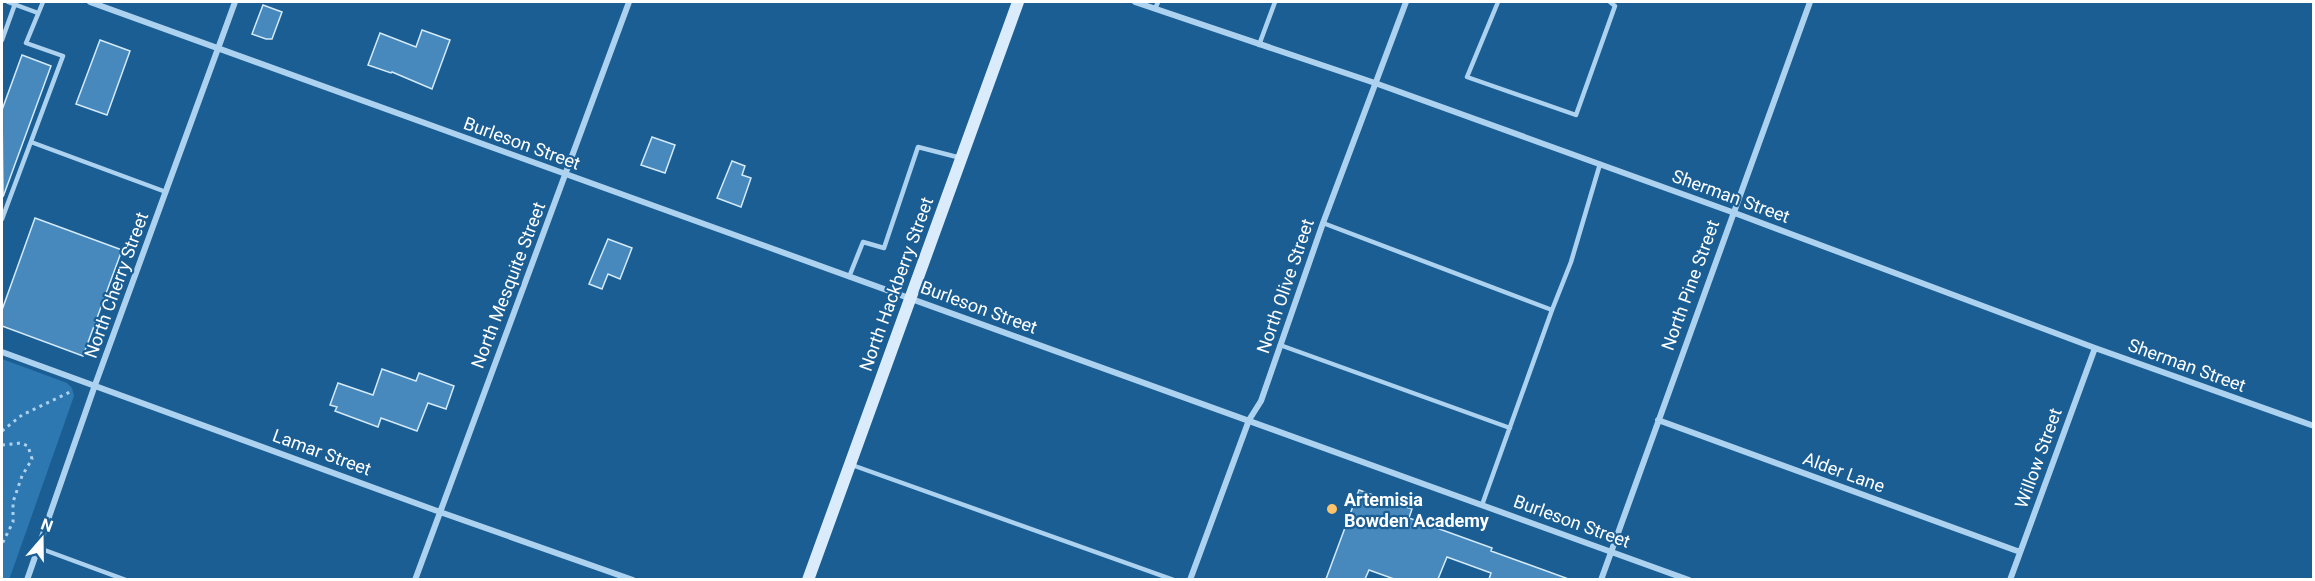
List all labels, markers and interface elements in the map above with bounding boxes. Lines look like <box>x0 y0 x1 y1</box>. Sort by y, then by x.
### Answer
street label: Burleson Street <box>461 112 583 174</box>
street label: Sherman Street <box>1669 165 1793 227</box>
street label: North Hackberry Street <box>855 194 937 374</box>
street label: North Mesquite Street <box>467 199 549 371</box>
street label: North Cherry Street <box>80 209 152 361</box>
street label: North Olive Street <box>1252 216 1318 356</box>
street label: North Pine Street <box>1657 217 1723 353</box>
street label: Burleson Street <box>918 276 1040 338</box>
street label: Sherman Street <box>2125 334 2249 396</box>
street label: Willow Street <box>2010 405 2066 511</box>
street label: Lamar Street <box>270 424 374 480</box>
street label: Alder Lane <box>1800 448 1888 496</box>
place label: Artemisia Bowden Academy <box>1344 489 1490 531</box>
street label: Burleson Street <box>1511 490 1633 552</box>
marker: Artemisia Bowden Academy <box>1325 502 1339 516</box>
north arrow <box>12 509 72 569</box>
text: N <box>38 515 56 536</box>

